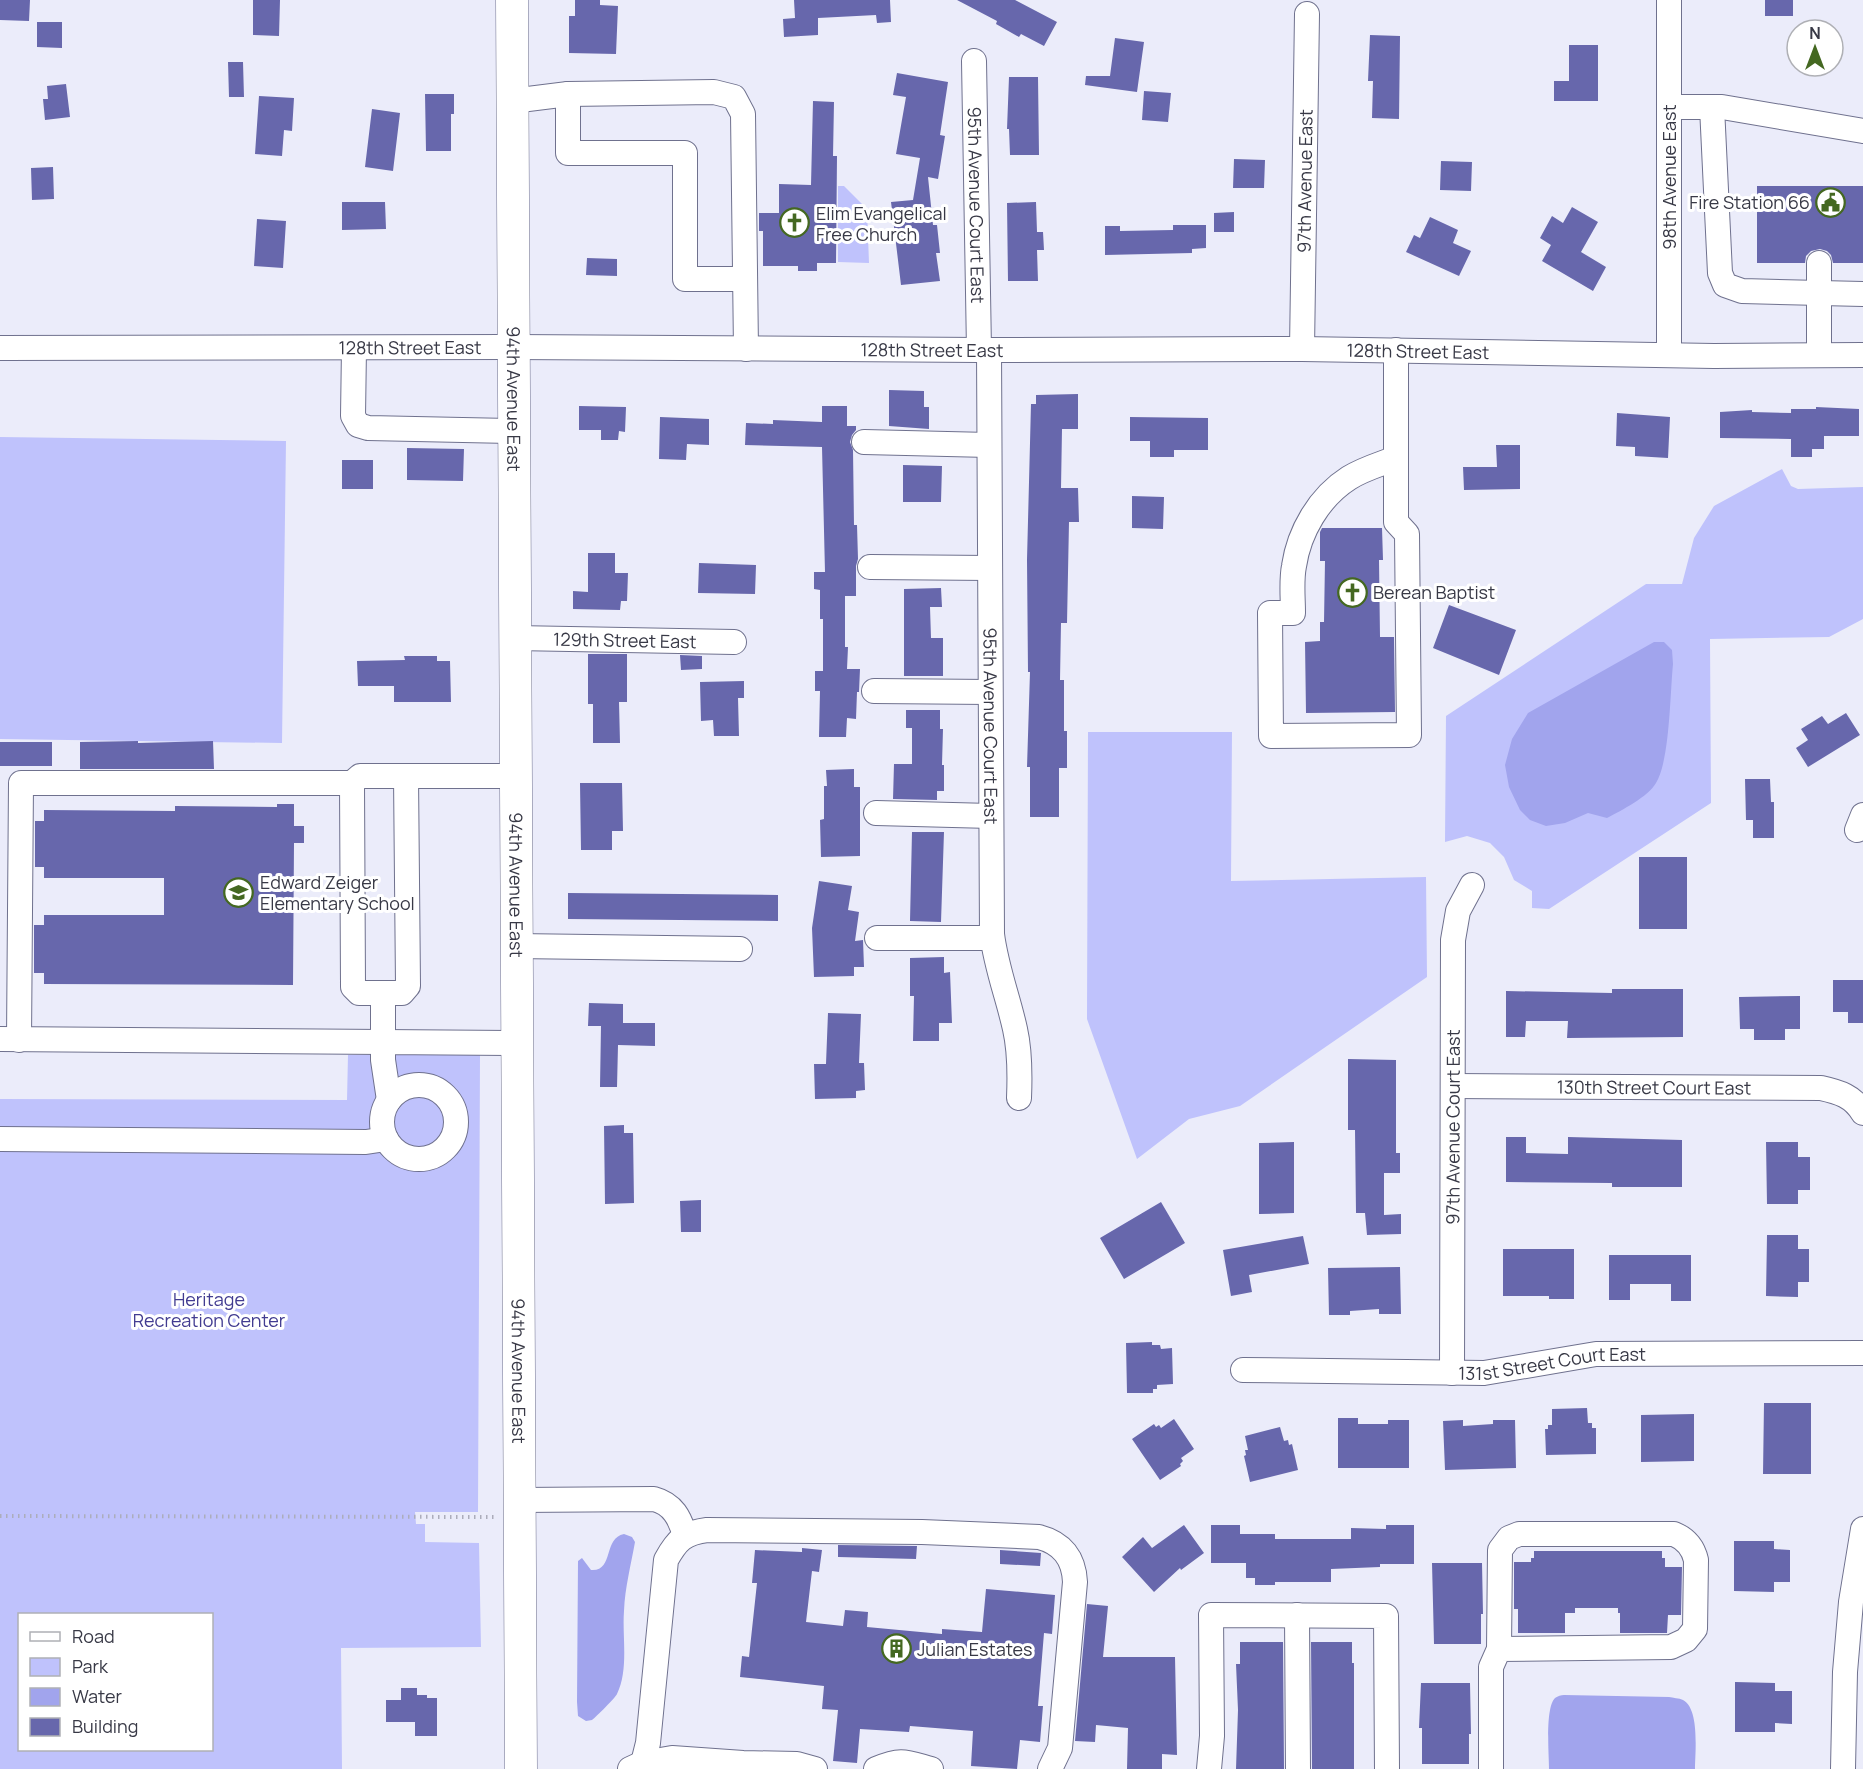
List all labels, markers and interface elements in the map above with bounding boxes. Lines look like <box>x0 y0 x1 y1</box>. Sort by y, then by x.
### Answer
north arrow <box>1785 18 1845 78</box>
text: N <box>1809 22 1821 44</box>
street label: 98th Avenue East <box>1657 104 1681 250</box>
street label: 95th Avenue Court East <box>963 106 990 304</box>
street label: 97th Avenue East <box>1291 109 1318 253</box>
public building icon: Fire Station 66 <box>1815 186 1847 218</box>
place label: Fire Station 66 <box>1689 190 1810 214</box>
place label: Elim Evangelical Free Church <box>816 201 947 246</box>
church icon: Elim Evangelical Free Church <box>779 207 811 239</box>
street label: 94th Avenue East <box>502 326 526 472</box>
street label: 128th Street East <box>339 335 481 359</box>
street label: 128th Street East <box>861 337 1003 362</box>
street label: 128th Street East <box>1346 338 1490 364</box>
church icon: Berean Baptist <box>1336 576 1368 608</box>
place label: Berean Baptist <box>1373 580 1495 604</box>
street label: 129th Street East <box>553 627 697 653</box>
street label: 95th Avenue Court East <box>978 627 1003 825</box>
street label: 94th Avenue East <box>504 812 529 958</box>
place label: Edward Zeiger Elementary School <box>260 870 415 915</box>
school or university icon: Edward Zeiger Elementary School <box>223 876 255 908</box>
street label: 97th Avenue Court East <box>1440 1029 1465 1225</box>
street label: 130th Street Court East <box>1557 1075 1751 1100</box>
park label: Heritage Recreation Center <box>133 1287 286 1332</box>
street label: 94th Avenue East <box>507 1298 531 1444</box>
street label: 131st Street Court East <box>1458 1342 1646 1385</box>
legend <box>18 1613 213 1751</box>
text: Road <box>72 1624 115 1648</box>
building icon: Julian Estates <box>880 1633 912 1665</box>
place label: Julian Estates <box>917 1637 1032 1661</box>
text: Park <box>72 1654 109 1678</box>
text: Water <box>72 1684 122 1708</box>
text: Building <box>72 1714 138 1738</box>

